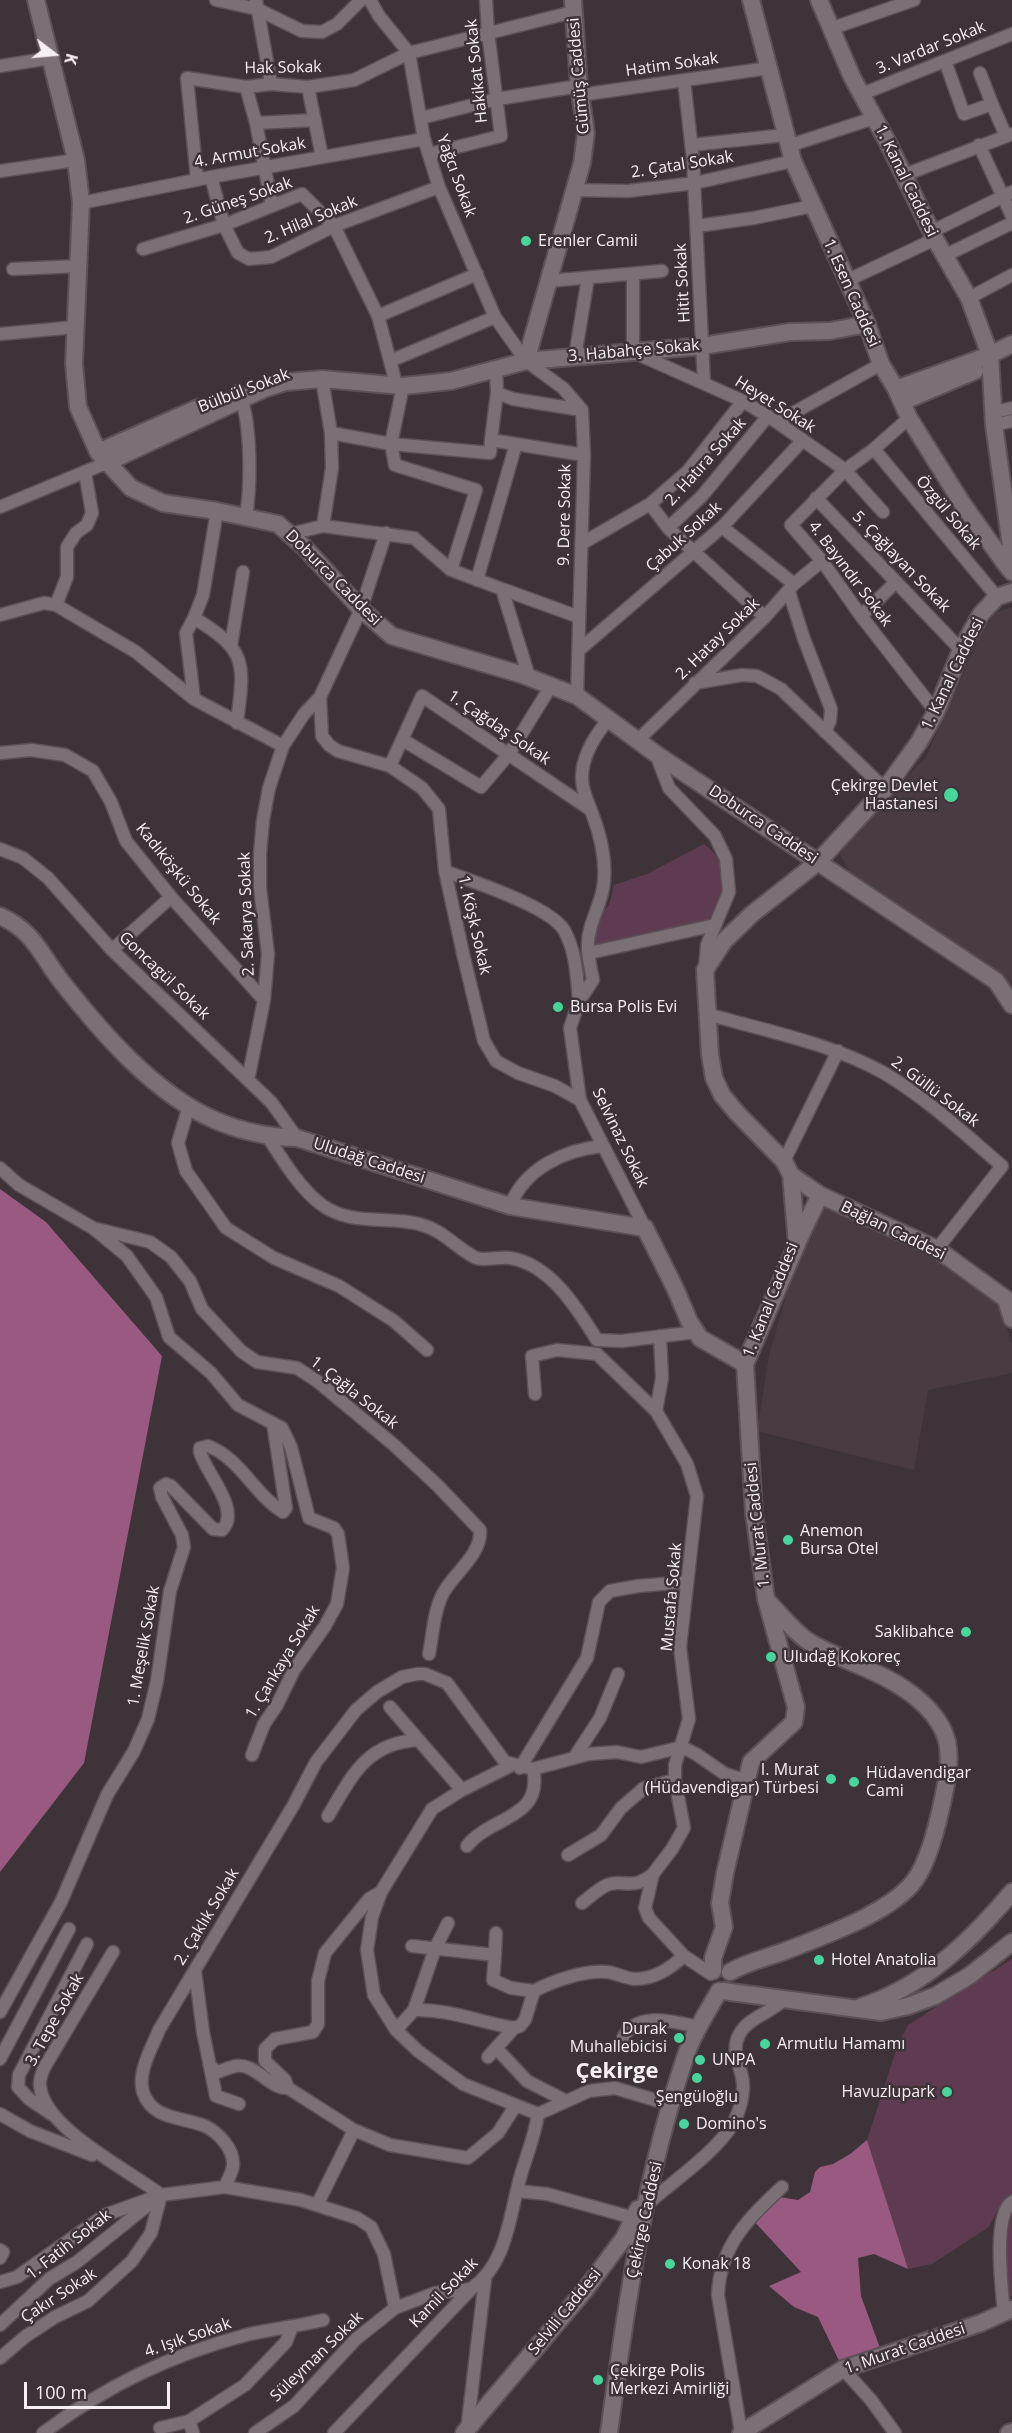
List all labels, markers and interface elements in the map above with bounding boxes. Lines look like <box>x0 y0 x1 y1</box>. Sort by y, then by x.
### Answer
street label: Gümüş Caddesi <box>564 17 594 135</box>
street label: 3. Vardar Sokak <box>874 17 988 79</box>
street label: Hakikat Sokak <box>462 18 492 124</box>
north arrow <box>24 24 84 84</box>
street label: Hatim Sokak <box>624 49 720 81</box>
text: K <box>59 51 83 67</box>
street label: Hak Sokak <box>244 58 322 78</box>
street label: 1. Kanal Caddesi <box>871 122 941 240</box>
street label: Yağcı Sokak <box>432 132 480 220</box>
street label: 4. Armut Sokak <box>193 134 307 172</box>
street label: 2. Çatal Sokak <box>629 147 735 183</box>
street label: 2. Güneş Sokak <box>181 173 295 229</box>
street label: 2. Hilal Sokak <box>262 192 360 248</box>
place label: Erenler Camii <box>538 231 638 251</box>
marker: Erenler Camii <box>519 234 533 248</box>
street label: 1. Esen Caddesi <box>819 236 883 350</box>
street label: Hitit Sokak <box>671 243 695 323</box>
street label: 3. Habahçe Sokak <box>568 336 700 366</box>
street label: Bülbül Sokak <box>196 365 292 417</box>
street label: Heyet Sokak <box>731 373 819 437</box>
street label: 2. Hatıra Sokak <box>662 414 750 510</box>
street label: 9. Dere Sokak <box>555 464 575 566</box>
street label: Özgül Sokak <box>911 472 985 554</box>
street label: Çabuk Sokak <box>642 498 726 576</box>
street label: 5. Çağlayan Sokak <box>848 507 954 617</box>
street label: 4. Bayındır Sokak <box>804 517 896 631</box>
street label: Doburca Caddesi <box>281 526 385 630</box>
street label: 2. Hatay Sokak <box>672 594 764 684</box>
street label: 1. Kanal Caddesi <box>918 615 988 733</box>
street label: 1. Çağdaş Sokak <box>444 687 554 769</box>
place label: Çekirge Devlet Hastanesi <box>831 776 938 814</box>
street label: Doburca Caddesi <box>705 781 821 869</box>
marker: Çekirge Devlet Hastanesi <box>942 786 960 804</box>
street label: Kadıköşkü Sokak <box>131 820 225 928</box>
street label: 2. Sakarya Sokak <box>235 852 259 976</box>
street label: 1. Köşk Sokak <box>453 874 495 976</box>
street label: Goncagül Sokak <box>115 928 213 1024</box>
place label: Bursa Polis Evi <box>570 997 677 1017</box>
marker: Bursa Polis Evi <box>551 1000 565 1014</box>
street label: 2. Güllü Sokak <box>887 1053 983 1131</box>
street label: Selvinaz Sokak <box>588 1085 652 1191</box>
street label: Uludağ Caddesi <box>311 1134 427 1188</box>
street label: Bağlan Caddesi <box>838 1197 948 1265</box>
street label: 1. Kanal Caddesi <box>739 1240 803 1360</box>
street label: 1. Çağla Sokak <box>306 1353 402 1433</box>
street label: 1. Murat Caddesi <box>742 1461 774 1589</box>
place label: Anemon Bursa Otel <box>800 1521 879 1559</box>
marker: Anemon Bursa Otel <box>781 1533 795 1547</box>
street label: Mustafa Sokak <box>658 1542 686 1652</box>
street label: 1. Meşelik Sokak <box>124 1584 164 1708</box>
street label: 1. Çankaya Sokak <box>242 1602 324 1722</box>
place label: Saklibahce <box>875 1622 954 1642</box>
marker: Saklibahce <box>959 1625 973 1639</box>
place label: Uludağ Kokoreç <box>783 1647 901 1667</box>
marker: Uludağ Kokoreç <box>764 1650 778 1664</box>
place label: I. Murat (Hüdavendigar) Türbesi <box>645 1760 819 1798</box>
place label: Hüdavendigar Cami <box>866 1763 971 1801</box>
marker: I. Murat (Hüdavendigar) Türbesi <box>824 1772 838 1786</box>
marker: Hüdavendigar Cami <box>847 1775 861 1789</box>
street label: 2. Çaklık Sokak <box>171 1865 243 1969</box>
place label: Hotel Anatolia <box>831 1950 936 1970</box>
marker: Hotel Anatolia <box>812 1953 826 1967</box>
street label: 3. Tepe Sokak <box>22 1971 88 2069</box>
place label: Durak Muhallebicisi <box>570 2019 667 2057</box>
marker: Durak Muhallebicisi <box>672 2031 686 2045</box>
place label: Armutlu Hamamı <box>777 2034 905 2054</box>
marker: Armutlu Hamamı <box>758 2037 772 2051</box>
place label: UNPA <box>712 2050 755 2070</box>
marker: UNPA <box>693 2053 707 2067</box>
district label: Çekirge <box>576 2059 658 2085</box>
marker: Şengüloğlu <box>690 2071 704 2085</box>
place label: Havuzlupark <box>842 2082 935 2102</box>
marker: Havuzlupark <box>940 2085 954 2099</box>
place label: Şengüloğlu <box>656 2087 738 2107</box>
place label: Domino's <box>696 2114 767 2134</box>
marker: Domino's <box>677 2117 691 2131</box>
street label: Çekirge Caddesi <box>623 2160 667 2280</box>
street label: 1. Fatih Sokak <box>23 2206 115 2284</box>
street label: Kamil Sokak <box>406 2254 482 2332</box>
place label: Konak 18 <box>682 2254 751 2274</box>
marker: Konak 18 <box>663 2257 677 2271</box>
street label: Çakır Sokak <box>18 2264 100 2328</box>
street label: Selvili Caddesi <box>524 2265 606 2359</box>
street label: Süleyman Sokak <box>267 2308 367 2406</box>
street label: 4. Işık Sokak <box>142 2314 234 2362</box>
street label: 1. Murat Caddesi <box>842 2319 968 2379</box>
place label: Çekirge Polis Merkezi Amirliği <box>610 2361 729 2399</box>
scale bar <box>27 2370 172 2408</box>
marker: Çekirge Polis Merkezi Amirliği <box>591 2373 605 2387</box>
text: 100 m <box>35 2380 87 2404</box>

